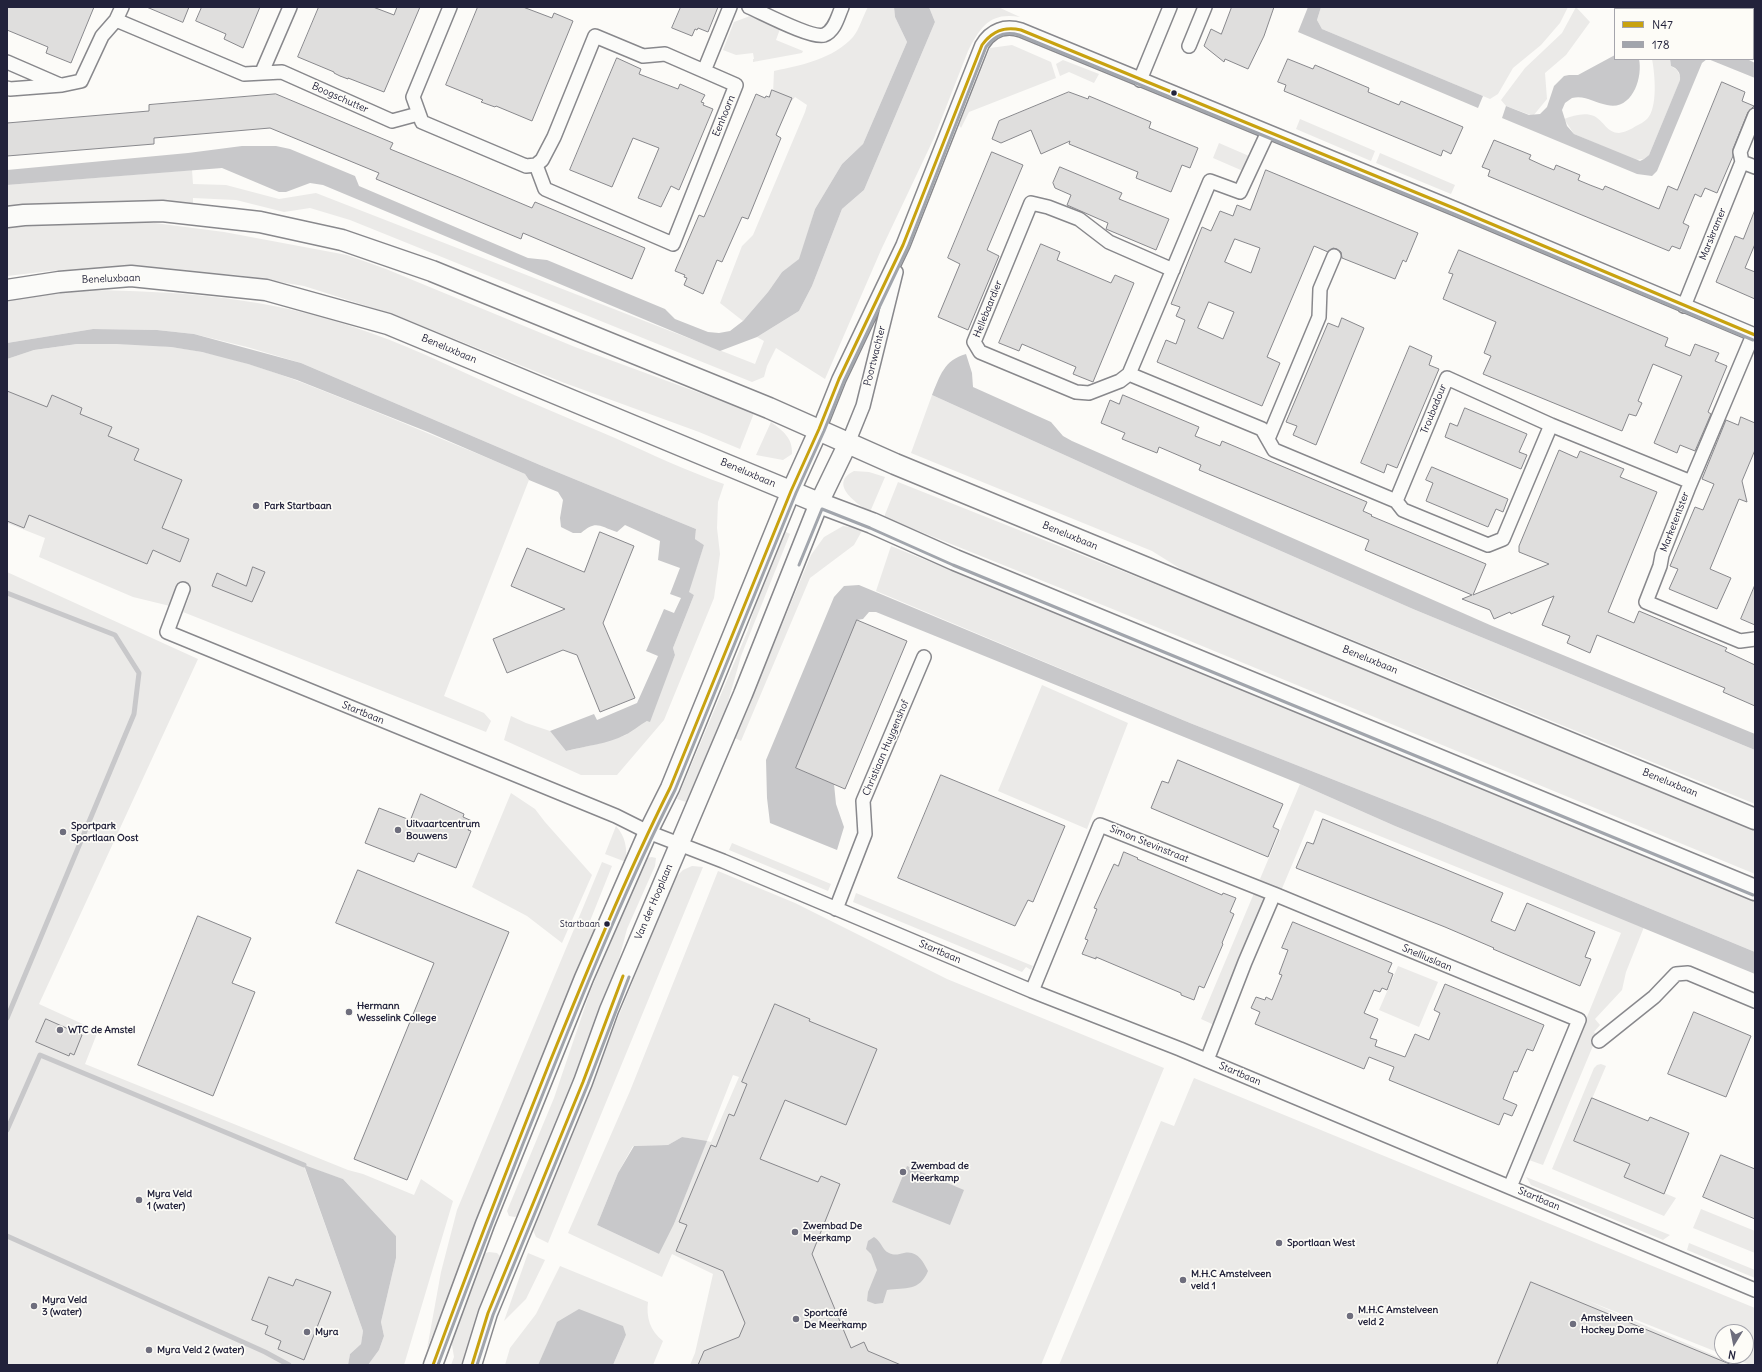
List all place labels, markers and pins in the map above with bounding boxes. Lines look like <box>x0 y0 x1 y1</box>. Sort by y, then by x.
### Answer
unlabelled marker <box>1169 88 1179 98</box>
place label: Park Startbaan <box>264 500 332 512</box>
marker: Park Startbaan <box>251 501 261 511</box>
place label: Uitvaartcentrum Bouwens <box>406 818 480 842</box>
place label: Sportpark Sportlaan Oost <box>71 820 138 844</box>
marker: Uitvaartcentrum Bouwens <box>393 825 403 835</box>
marker: Sportpark Sportlaan Oost <box>58 827 68 837</box>
place label: Startbaan <box>560 919 600 929</box>
marker: Startbaan <box>602 919 612 929</box>
place label: Hermann Wesselink College <box>357 1000 436 1024</box>
marker: Hermann Wesselink College <box>344 1007 354 1017</box>
place label: WTC de Amstel <box>68 1024 135 1036</box>
marker: WTC de Amstel <box>55 1025 65 1035</box>
place label: Zwembad de Meerkamp <box>911 1160 969 1184</box>
marker: Zwembad de Meerkamp <box>898 1167 908 1177</box>
place label: Myra Veld 1 (water) <box>147 1188 192 1212</box>
marker: Myra Veld 1 (water) <box>134 1195 144 1205</box>
place label: Zwembad De Meerkamp <box>803 1220 862 1244</box>
marker: Zwembad De Meerkamp <box>790 1227 800 1237</box>
place label: Sportlaan West <box>1287 1237 1355 1249</box>
marker: Sportlaan West <box>1274 1238 1284 1248</box>
place label: M.H.C Amstelveen veld 1 <box>1191 1268 1271 1292</box>
marker: M.H.C Amstelveen veld 1 <box>1178 1275 1188 1285</box>
place label: Myra Veld 3 (water) <box>42 1294 87 1318</box>
marker: Myra Veld 3 (water) <box>29 1301 39 1311</box>
place label: M.H.C Amstelveen veld 2 <box>1358 1304 1438 1328</box>
place label: Sportcafé De Meerkamp <box>804 1307 867 1330</box>
marker: M.H.C Amstelveen veld 2 <box>1345 1311 1355 1321</box>
place label: Amstelveen Hockey Dome <box>1581 1312 1644 1336</box>
marker: Sportcafé De Meerkamp <box>791 1314 801 1324</box>
marker: Amstelveen Hockey Dome <box>1568 1319 1578 1329</box>
place label: Myra <box>315 1326 338 1338</box>
marker: Myra <box>302 1327 312 1337</box>
place label: Myra Veld 2 (water) <box>157 1344 244 1356</box>
marker: Myra Veld 2 (water) <box>144 1345 154 1355</box>

